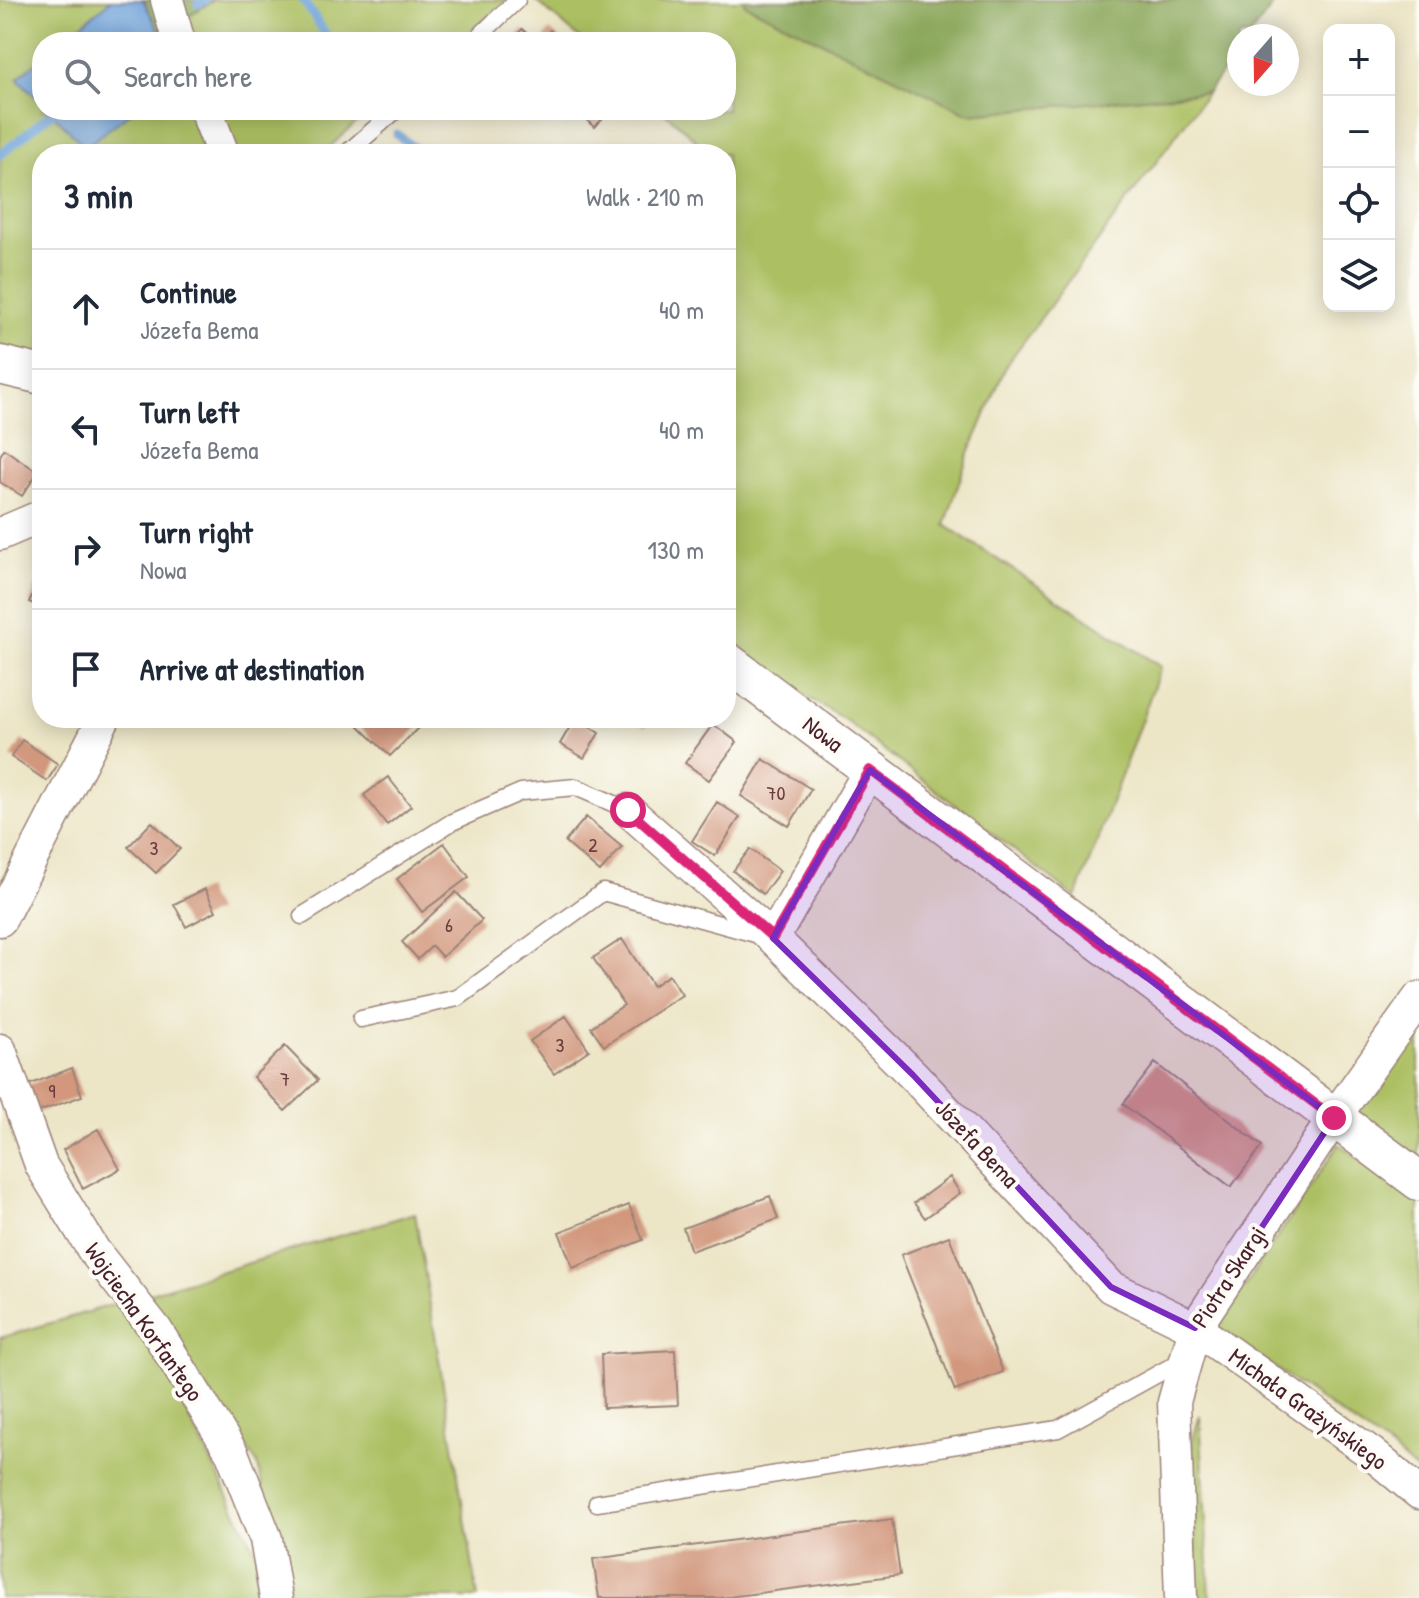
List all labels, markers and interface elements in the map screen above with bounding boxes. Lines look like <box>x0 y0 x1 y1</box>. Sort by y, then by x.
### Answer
north arrow <box>1227 24 1299 96</box>
map controls <box>1323 24 1395 312</box>
button: + <box>1323 24 1395 96</box>
search box <box>32 32 736 120</box>
icon: search <box>60 54 104 98</box>
text: Search here <box>124 56 252 96</box>
button: − <box>1323 96 1395 168</box>
button: locate <box>1323 168 1395 240</box>
text: 3 min <box>64 173 133 219</box>
text: Walk · 210 m <box>586 179 704 214</box>
button: layers <box>1323 240 1395 312</box>
text: Continue <box>140 272 237 312</box>
icon: ahead <box>64 287 108 331</box>
text: 40 m <box>659 292 704 327</box>
text: Józefa Bema <box>140 312 258 347</box>
text: Turn left <box>140 392 239 432</box>
icon: left <box>64 407 108 451</box>
text: 40 m <box>659 412 704 447</box>
text: Józefa Bema <box>140 432 258 467</box>
text: Turn right <box>140 512 253 552</box>
icon: right <box>64 527 108 571</box>
text: 130 m <box>648 532 704 567</box>
text: Nowa <box>140 552 187 587</box>
icon: arrive <box>64 647 108 691</box>
text: Arrive at destination <box>140 649 365 689</box>
street label: Nowa <box>797 707 850 759</box>
house number: 70 <box>767 779 785 806</box>
route start <box>610 792 646 828</box>
house number: 2 <box>588 831 598 858</box>
house number: 3 <box>150 834 159 861</box>
house number: 6 <box>445 911 453 938</box>
house number: 3 <box>556 1031 565 1058</box>
house number: 7 <box>280 1065 290 1092</box>
house number: 9 <box>48 1077 56 1104</box>
street label: Józefa Bema <box>929 1092 1027 1194</box>
route end <box>1316 1100 1352 1136</box>
street label: Piotra Skargi <box>1184 1220 1273 1333</box>
street label: Wojciecha Korfantego <box>78 1236 212 1408</box>
street label: Michała Grażyńskiego <box>1223 1340 1394 1477</box>

